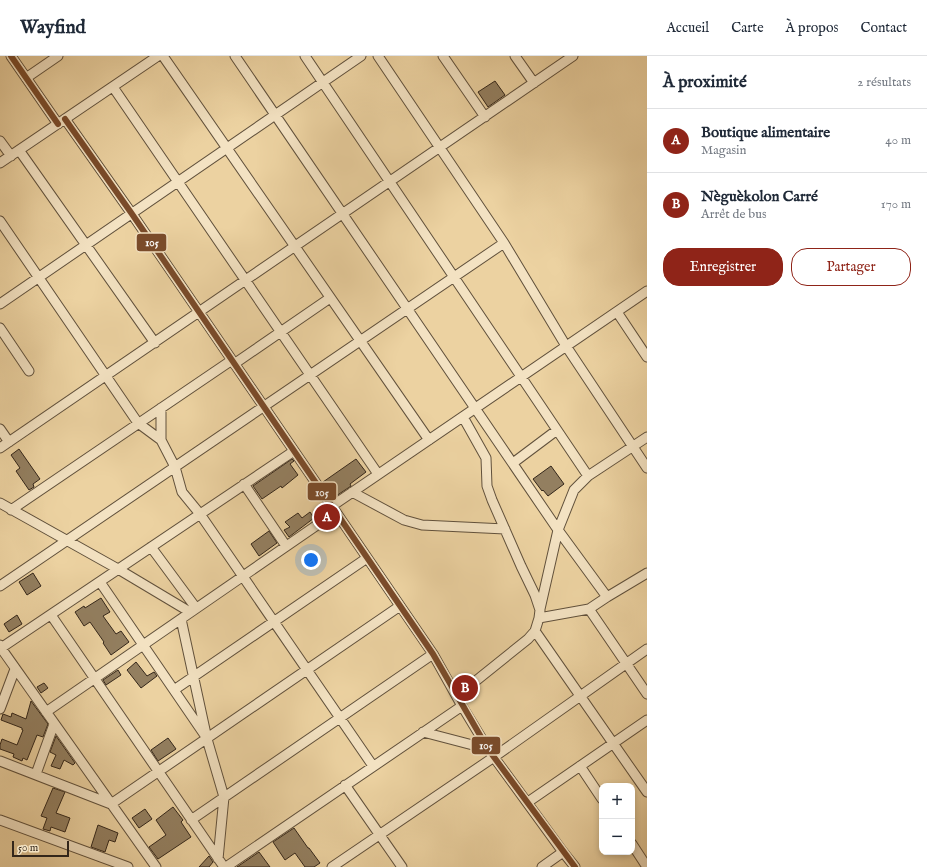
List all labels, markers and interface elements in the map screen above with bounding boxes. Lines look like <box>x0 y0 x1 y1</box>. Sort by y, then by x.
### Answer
text: Wayfind <box>20 16 86 40</box>
text: Accueil <box>666 19 709 37</box>
text: Carte <box>731 19 764 37</box>
text: À propos <box>786 19 838 37</box>
text: Contact <box>860 19 907 37</box>
text: À proximité <box>663 72 747 93</box>
text: 2 résultats <box>857 74 911 91</box>
text: Boutique alimentaire <box>701 123 830 142</box>
text: A <box>672 132 680 149</box>
text: 40 m <box>885 132 911 149</box>
text: Magasin <box>701 142 747 159</box>
text: Nèguèkolon Carré <box>701 187 818 206</box>
text: B <box>672 196 680 213</box>
text: 170 m <box>881 196 911 213</box>
text: Arrêt de bus <box>701 206 767 223</box>
line badge: 105 <box>136 233 167 252</box>
text: 105 <box>145 236 159 250</box>
button: Enregistrer <box>663 248 783 286</box>
button: Partager <box>791 248 911 286</box>
line badge: 105 <box>307 482 337 501</box>
text: 105 <box>315 486 329 500</box>
pin: A <box>314 502 340 532</box>
your location <box>301 550 321 570</box>
pin: B <box>452 673 478 703</box>
line badge: 105 <box>471 736 501 755</box>
text: 105 <box>479 739 493 753</box>
map controls <box>599 783 635 855</box>
button: + <box>599 783 635 819</box>
button: − <box>599 819 635 855</box>
scale bar <box>12 839 69 858</box>
text: 50 m <box>18 841 38 855</box>

